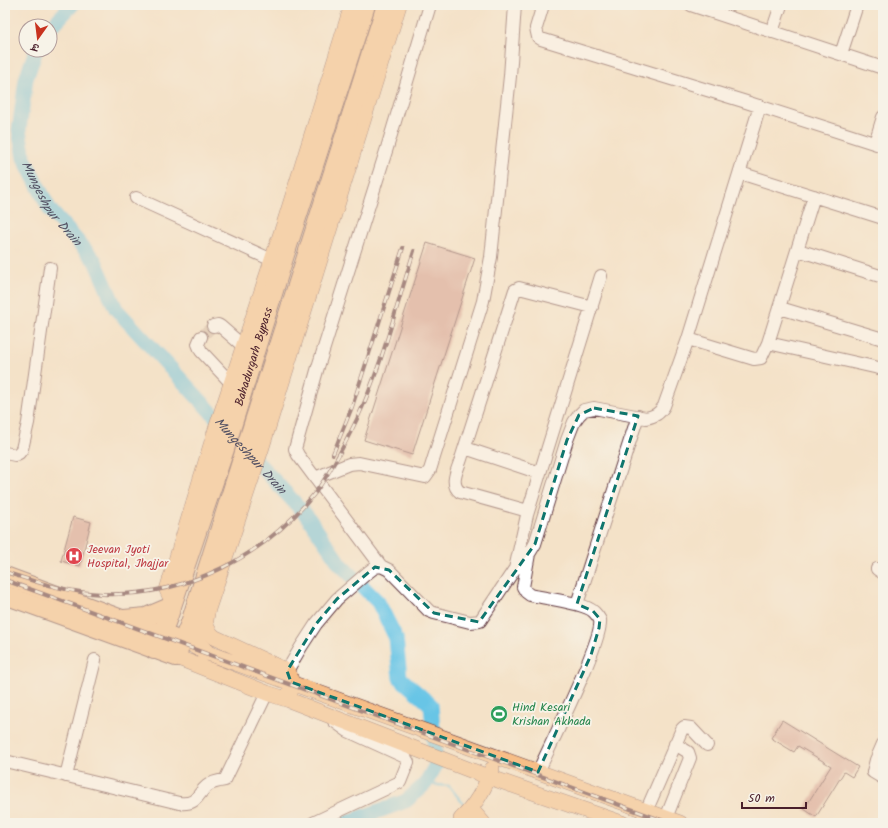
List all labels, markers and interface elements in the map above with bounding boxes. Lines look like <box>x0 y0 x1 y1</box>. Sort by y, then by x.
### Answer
north arrow <box>18 18 58 58</box>
text: उ <box>28 37 41 56</box>
water label: Mungeshpur Drain <box>15 158 87 252</box>
street label: Bahadurgarh Bypass <box>230 305 278 409</box>
water label: Mungeshpur Drain <box>208 413 292 500</box>
place label: Jeevan Jyoti Hospital, Jhajjar <box>87 540 169 573</box>
hospital icon: Jeevan Jyoti Hospital, Jhajjar <box>64 546 84 566</box>
place label: Hind Kesari Krishan Akhada <box>512 698 591 731</box>
sports icon: Hind Kesari Krishan Akhada <box>489 704 509 724</box>
scale bar <box>742 784 806 810</box>
text: 50 m <box>748 789 775 808</box>

